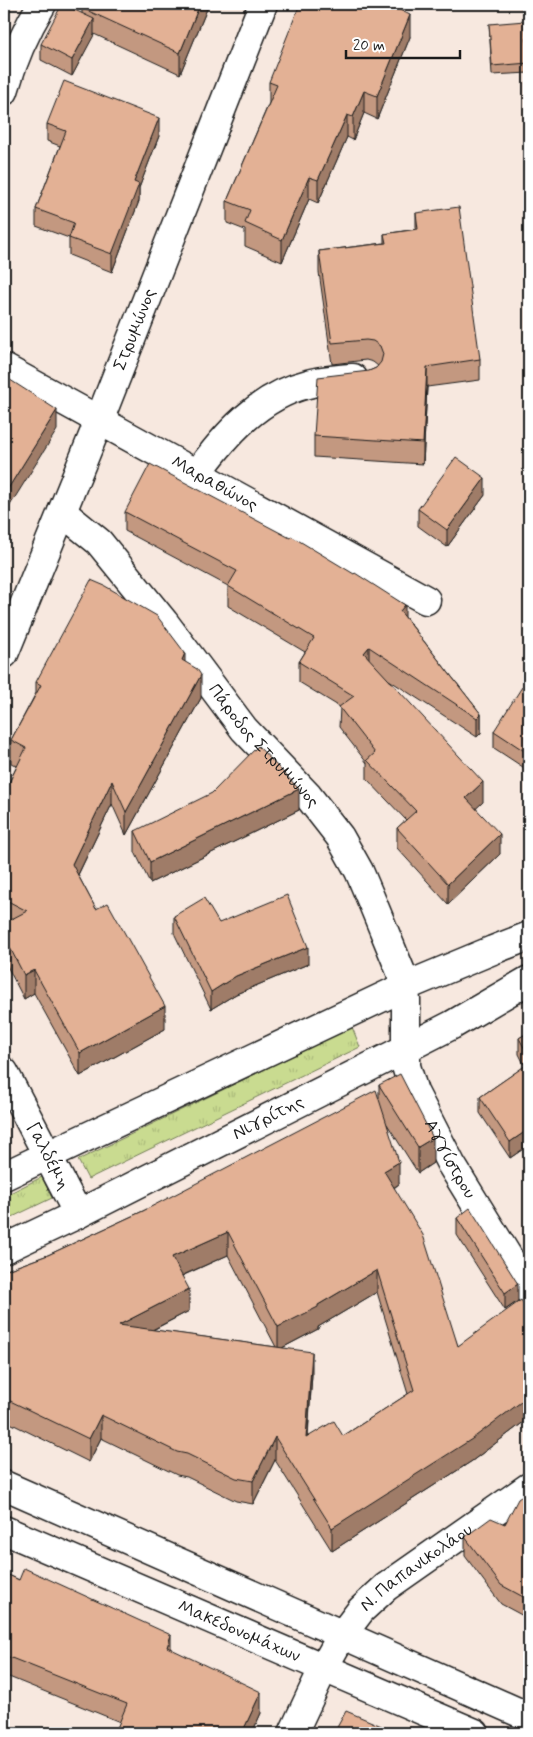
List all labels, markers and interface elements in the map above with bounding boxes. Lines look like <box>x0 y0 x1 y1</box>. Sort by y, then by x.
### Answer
scale bar <box>346 28 459 60</box>
text: 20 m <box>353 36 385 56</box>
street label: Στρυμώνος <box>108 285 162 374</box>
street label: Μαραθώνος <box>167 450 262 517</box>
street label: Πάροδος Στρυμώνος <box>203 679 325 813</box>
street label: Νιγρίτης <box>229 1090 308 1146</box>
street label: Αγγίστρου <box>418 1115 482 1203</box>
street label: Γαλδέμη <box>20 1118 75 1194</box>
street label: Ν. Παπανικολάου <box>355 1518 478 1617</box>
street label: Μακεδονομάχων <box>174 1594 304 1668</box>

